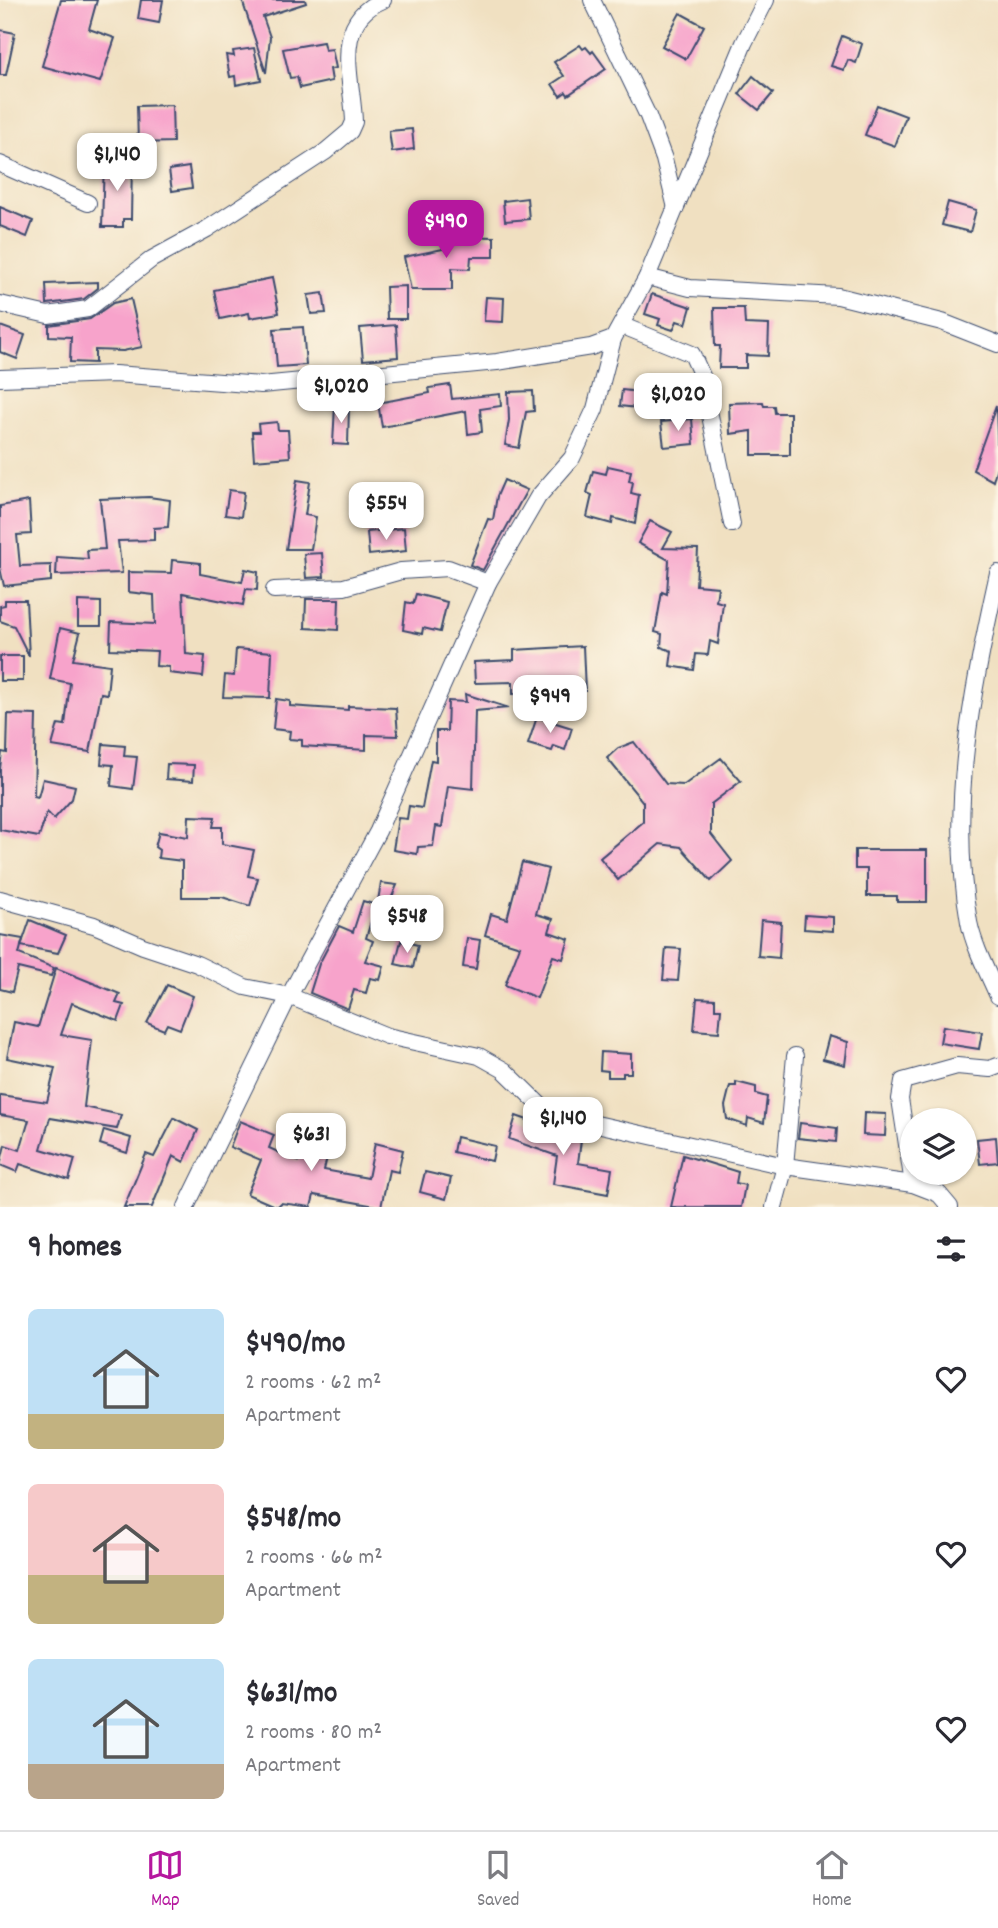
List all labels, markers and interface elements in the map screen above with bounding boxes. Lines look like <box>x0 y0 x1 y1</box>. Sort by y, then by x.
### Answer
pin: $1,140 <box>60 134 174 193</box>
text: $1,140 <box>93 139 141 172</box>
pin: $490 <box>405 201 487 260</box>
text: $490 <box>424 206 468 239</box>
pin: $1,020 <box>284 366 398 425</box>
text: $1,020 <box>313 371 369 404</box>
pin: $1,020 <box>621 374 735 433</box>
text: $1,020 <box>650 379 706 412</box>
pin: $554 <box>345 482 427 542</box>
text: $554 <box>365 488 407 521</box>
pin: $949 <box>509 676 591 735</box>
text: $949 <box>529 681 571 714</box>
pin: $548 <box>366 895 448 955</box>
text: $548 <box>386 901 428 934</box>
pin: $1,140 <box>506 1098 620 1157</box>
text: $1,140 <box>539 1103 587 1136</box>
map controls <box>900 1108 977 1185</box>
button: layers <box>900 1108 977 1185</box>
pin: $631 <box>270 1114 352 1173</box>
text: $631 <box>292 1119 330 1152</box>
text: 9 homes <box>28 1228 122 1271</box>
icon: filters <box>932 1230 970 1268</box>
text: $490/mo <box>245 1324 345 1367</box>
icon: home <box>84 1337 168 1421</box>
icon: heart <box>932 1360 970 1398</box>
text: 2 rooms · 62 m² <box>245 1367 381 1400</box>
text: Apartment <box>245 1400 341 1433</box>
text: $548/mo <box>245 1499 341 1542</box>
icon: home <box>84 1512 168 1596</box>
icon: heart <box>932 1535 970 1573</box>
text: 2 rooms · 66 m² <box>245 1542 383 1575</box>
text: Apartment <box>245 1575 341 1608</box>
text: $631/mo <box>245 1674 337 1717</box>
icon: home <box>84 1687 168 1771</box>
icon: heart <box>932 1710 970 1748</box>
text: 2 rooms · 80 m² <box>245 1717 382 1750</box>
text: Apartment <box>245 1750 341 1783</box>
tab: Map <box>146 1846 184 1915</box>
tab: Saved <box>477 1846 519 1915</box>
tab: Home <box>812 1846 852 1915</box>

